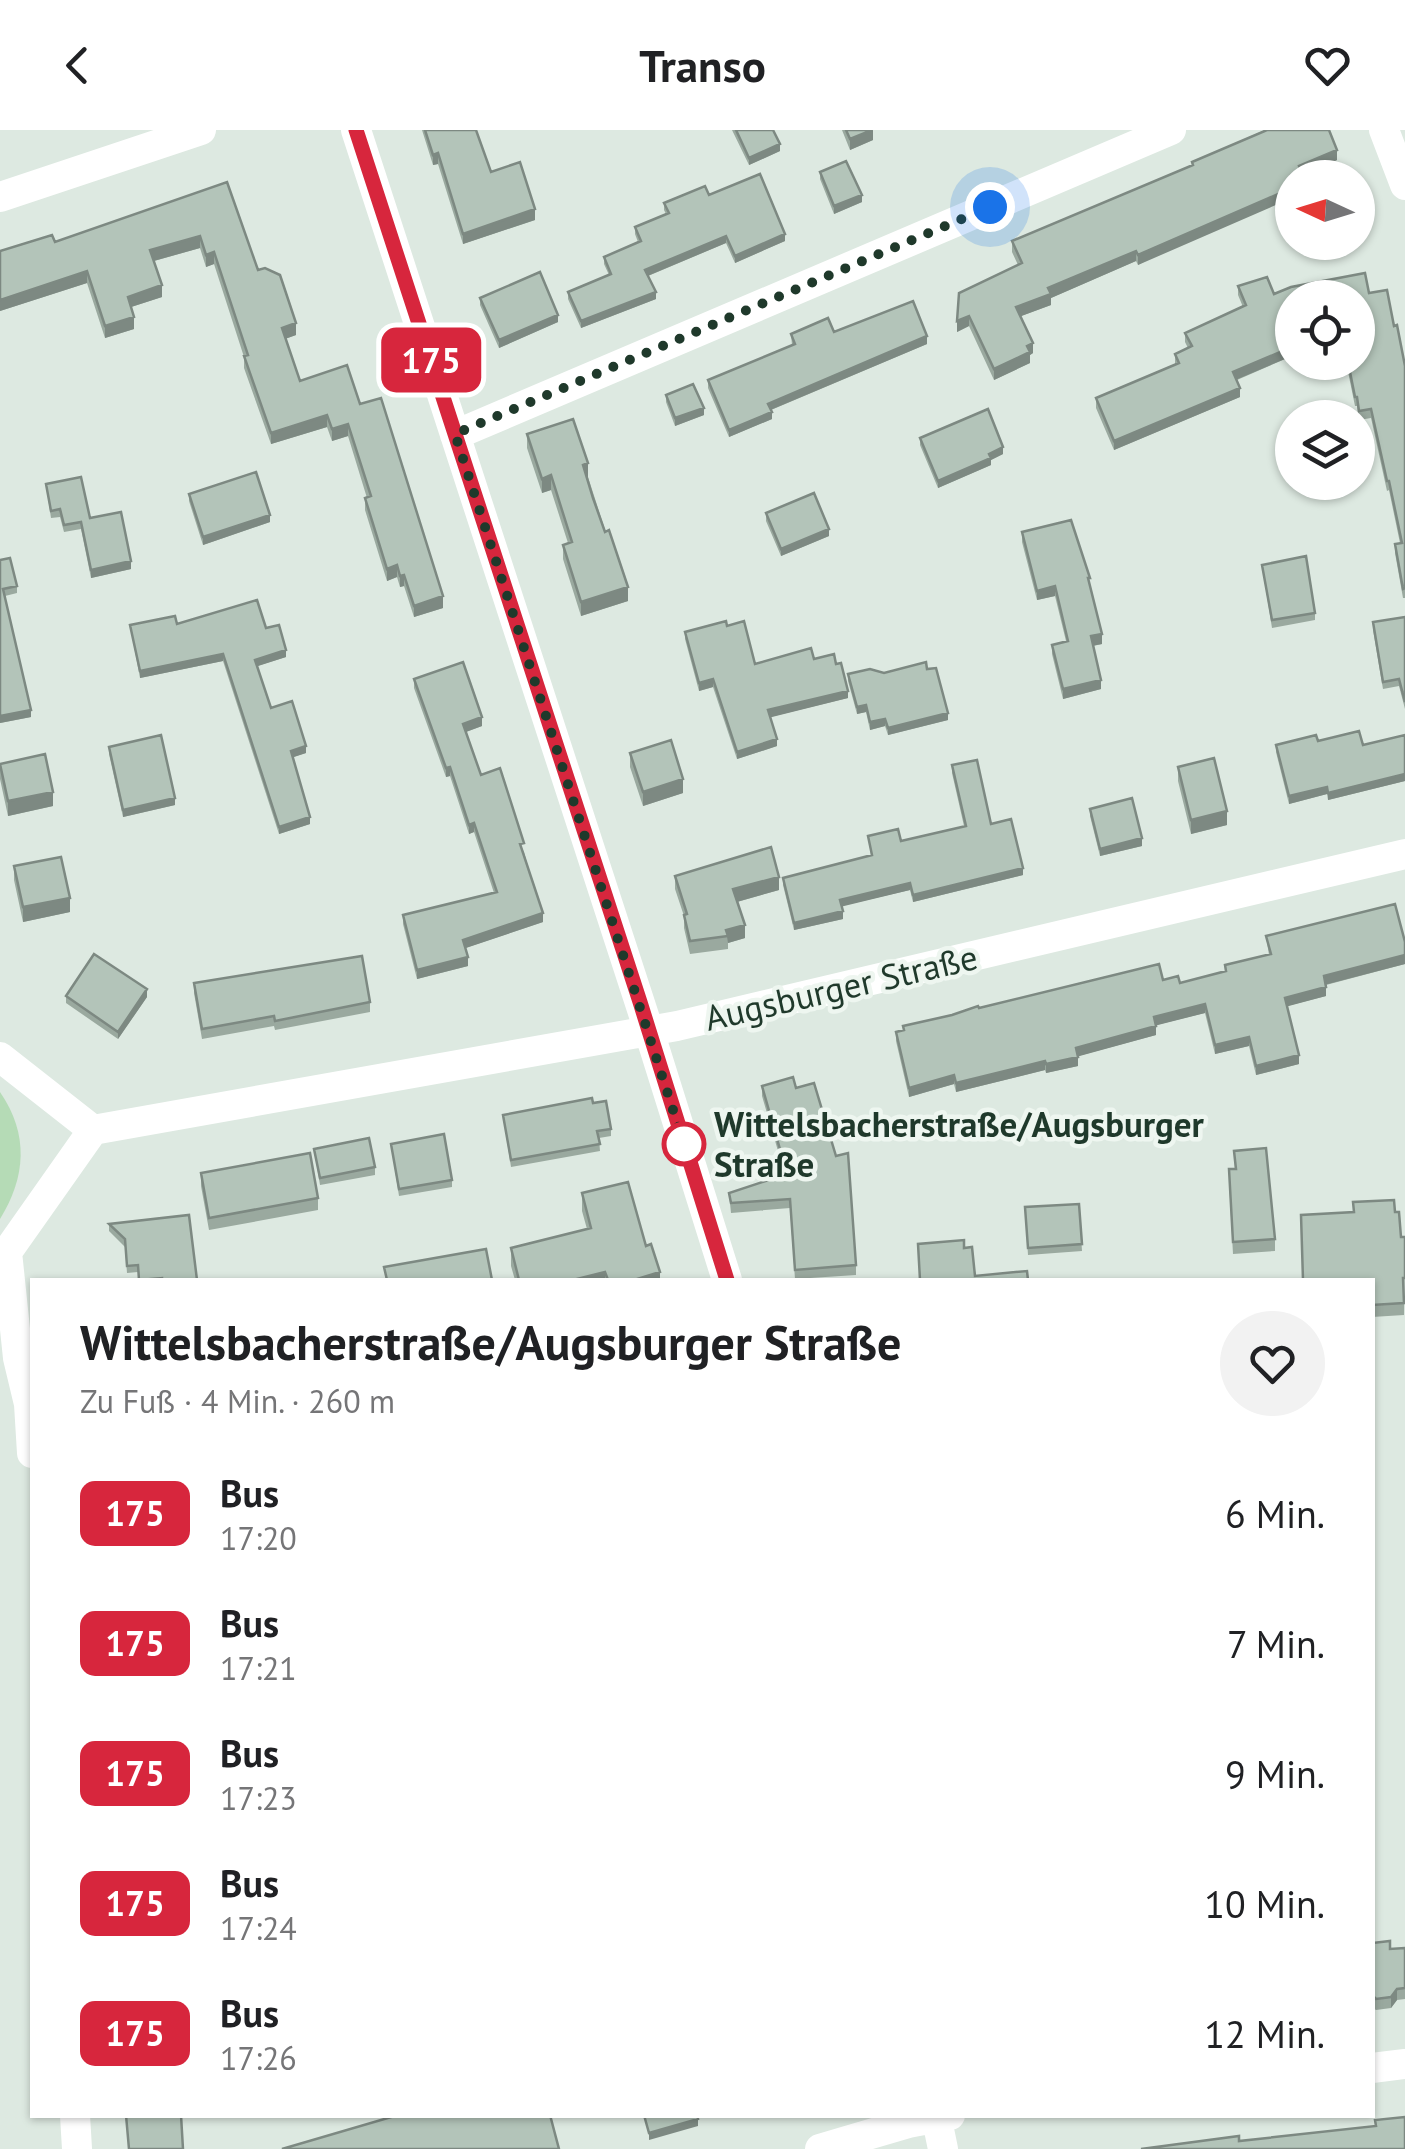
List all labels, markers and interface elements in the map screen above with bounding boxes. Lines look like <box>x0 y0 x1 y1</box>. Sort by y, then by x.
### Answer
text: Transo <box>639 36 766 94</box>
icon: back <box>50 38 105 93</box>
icon: heart <box>1300 38 1355 93</box>
north arrow <box>1275 160 1375 260</box>
map controls <box>1275 160 1375 500</box>
your location <box>965 182 1015 232</box>
button: locate <box>1275 280 1375 380</box>
line badge: 175 <box>374 328 488 392</box>
text: 175 <box>401 337 461 383</box>
button: layers <box>1275 400 1375 500</box>
street label: Augsburger Straße <box>700 933 982 1041</box>
place label: Wittelsbacherstraße/Augsburger Straße <box>714 1101 1205 1187</box>
marker: Wittelsbacherstraße/Augsburger Straße <box>663 1123 705 1165</box>
text: Wittelsbacherstraße/Augsburger Straße <box>80 1311 901 1373</box>
button: heart <box>1220 1311 1325 1416</box>
text: Zu Fuß · 4 Min. · 260 m <box>80 1380 395 1422</box>
text: Bus <box>220 1468 279 1517</box>
text: 6 Min. <box>1225 1489 1325 1538</box>
text: 175 <box>105 1490 165 1536</box>
text: 17:20 <box>220 1517 297 1559</box>
text: Bus <box>220 1598 279 1647</box>
text: 7 Min. <box>1227 1619 1325 1668</box>
text: 175 <box>105 1620 165 1666</box>
text: 17:21 <box>220 1647 297 1689</box>
text: Bus <box>220 1728 279 1777</box>
text: 9 Min. <box>1225 1749 1325 1798</box>
text: 175 <box>105 1750 165 1796</box>
text: 17:23 <box>220 1777 297 1819</box>
text: Bus <box>220 1858 279 1907</box>
text: 10 Min. <box>1204 1879 1325 1928</box>
text: 175 <box>105 1880 165 1926</box>
text: 17:24 <box>220 1907 297 1949</box>
text: Bus <box>220 1988 279 2037</box>
text: 12 Min. <box>1204 2009 1325 2058</box>
text: 175 <box>105 2010 165 2056</box>
text: 17:26 <box>220 2037 297 2079</box>

